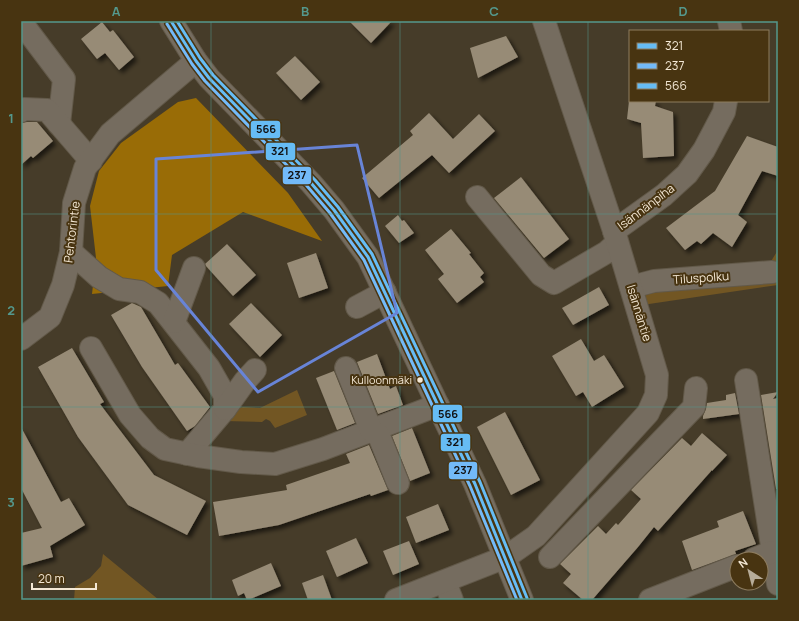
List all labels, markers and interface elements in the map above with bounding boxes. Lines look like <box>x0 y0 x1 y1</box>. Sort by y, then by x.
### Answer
text: A <box>112 2 121 20</box>
text: B <box>301 2 309 20</box>
text: C <box>489 2 499 20</box>
text: D <box>678 2 688 20</box>
legend <box>629 30 769 102</box>
text: 321 <box>665 37 683 54</box>
text: 237 <box>665 57 685 74</box>
text: 566 <box>665 77 687 94</box>
text: 1 <box>8 109 14 127</box>
line badge: 566 <box>250 120 281 139</box>
text: 566 <box>256 121 276 136</box>
line badge: 321 <box>265 142 296 161</box>
text: 321 <box>271 143 289 158</box>
line badge: 237 <box>282 166 312 185</box>
text: 237 <box>288 167 307 182</box>
street label: Isännänpiha <box>614 179 678 234</box>
street label: Pehtorintie <box>59 200 84 264</box>
street label: Tiluspolku <box>672 267 730 288</box>
street label: Isännäntie <box>623 282 656 343</box>
text: 2 <box>7 301 15 319</box>
place label: Kulloonmäki <box>351 372 412 387</box>
marker: Kulloonmäki <box>415 375 425 385</box>
line badge: 566 <box>432 404 463 423</box>
text: 566 <box>438 406 458 421</box>
line badge: 321 <box>440 433 471 452</box>
text: 321 <box>446 434 464 449</box>
line badge: 237 <box>448 461 478 480</box>
text: 237 <box>454 462 473 477</box>
text: 3 <box>7 493 15 511</box>
north arrow <box>729 551 769 591</box>
text: N <box>735 554 751 571</box>
scale bar <box>32 565 96 591</box>
text: 20 m <box>38 570 65 587</box>

